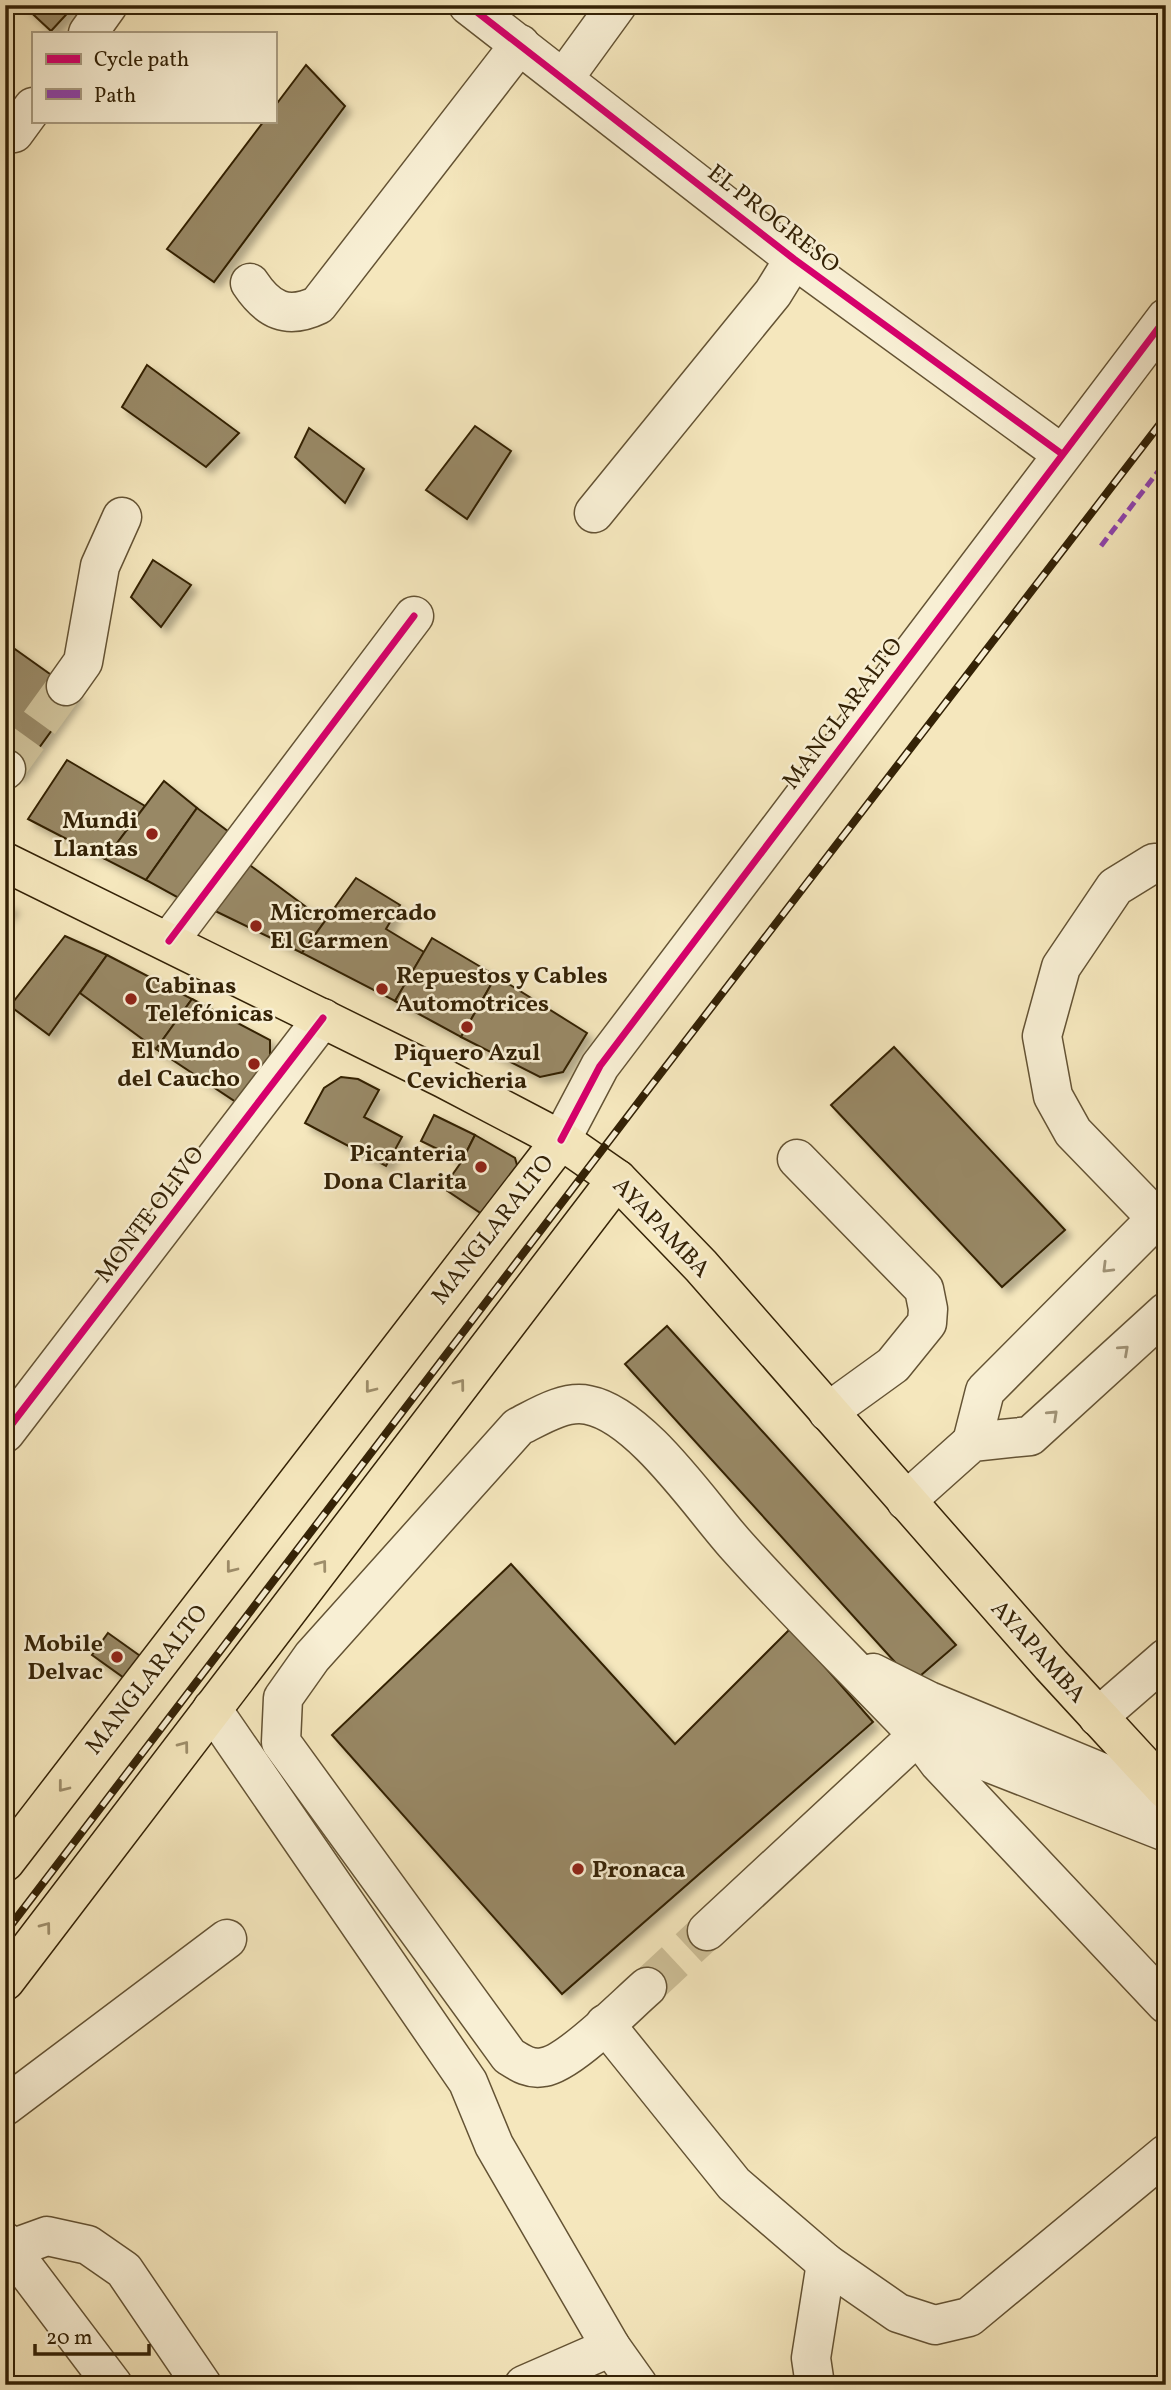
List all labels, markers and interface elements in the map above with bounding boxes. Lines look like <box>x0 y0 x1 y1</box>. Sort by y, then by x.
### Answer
legend <box>32 32 276 122</box>
text: Cycle path <box>94 46 189 75</box>
text: Path <box>94 82 136 111</box>
street label: EL PROGRESO <box>699 157 846 282</box>
street label: MANGLARALTO <box>775 631 912 797</box>
place label: Mundi Llantas <box>53 805 138 867</box>
marker: Mundi Llantas <box>144 826 160 842</box>
place label: Micromercado El Carmen <box>270 897 437 959</box>
marker: Micromercado El Carmen <box>248 918 264 934</box>
place label: Repuestos y Cables Automotrices <box>396 960 608 1022</box>
place label: Cabinas Telefónicas <box>145 970 274 1032</box>
marker: Repuestos y Cables Automotrices <box>374 981 390 997</box>
marker: Cabinas Telefónicas <box>123 991 139 1007</box>
marker: Piquero Azul Cevicheria <box>459 1019 475 1035</box>
place label: El Mundo del Caucho <box>117 1035 240 1097</box>
place label: Piquero Azul Cevicheria <box>394 1037 540 1099</box>
marker: El Mundo del Caucho <box>246 1056 262 1072</box>
place label: Picanteria Dona Clarita <box>323 1138 467 1200</box>
street label: MONTE OLIVO <box>88 1140 213 1291</box>
street label: MANGLARALTO <box>424 1148 563 1312</box>
marker: Picanteria Dona Clarita <box>473 1159 489 1175</box>
street label: AYAPAMBA <box>604 1170 717 1286</box>
one-way arrow <box>1103 1260 1116 1273</box>
one-way arrow <box>1116 1346 1129 1358</box>
one-way arrow <box>451 1379 464 1392</box>
one-way arrow <box>365 1380 378 1393</box>
one-way arrow <box>1045 1411 1058 1423</box>
one-way arrow <box>313 1560 326 1572</box>
one-way arrow <box>227 1561 240 1573</box>
street label: AYAPAMBA <box>982 1593 1093 1712</box>
street label: MANGLARALTO <box>78 1598 217 1762</box>
place label: Mobile Delvac <box>23 1628 103 1690</box>
marker: Mobile Delvac <box>109 1649 125 1665</box>
one-way arrow <box>175 1741 188 1753</box>
one-way arrow <box>58 1780 71 1792</box>
place label: Pronaca <box>592 1854 686 1888</box>
marker: Pronaca <box>570 1861 586 1877</box>
one-way arrow <box>38 1922 51 1935</box>
scale bar <box>35 2313 149 2357</box>
text: 20 m <box>46 2324 92 2353</box>

